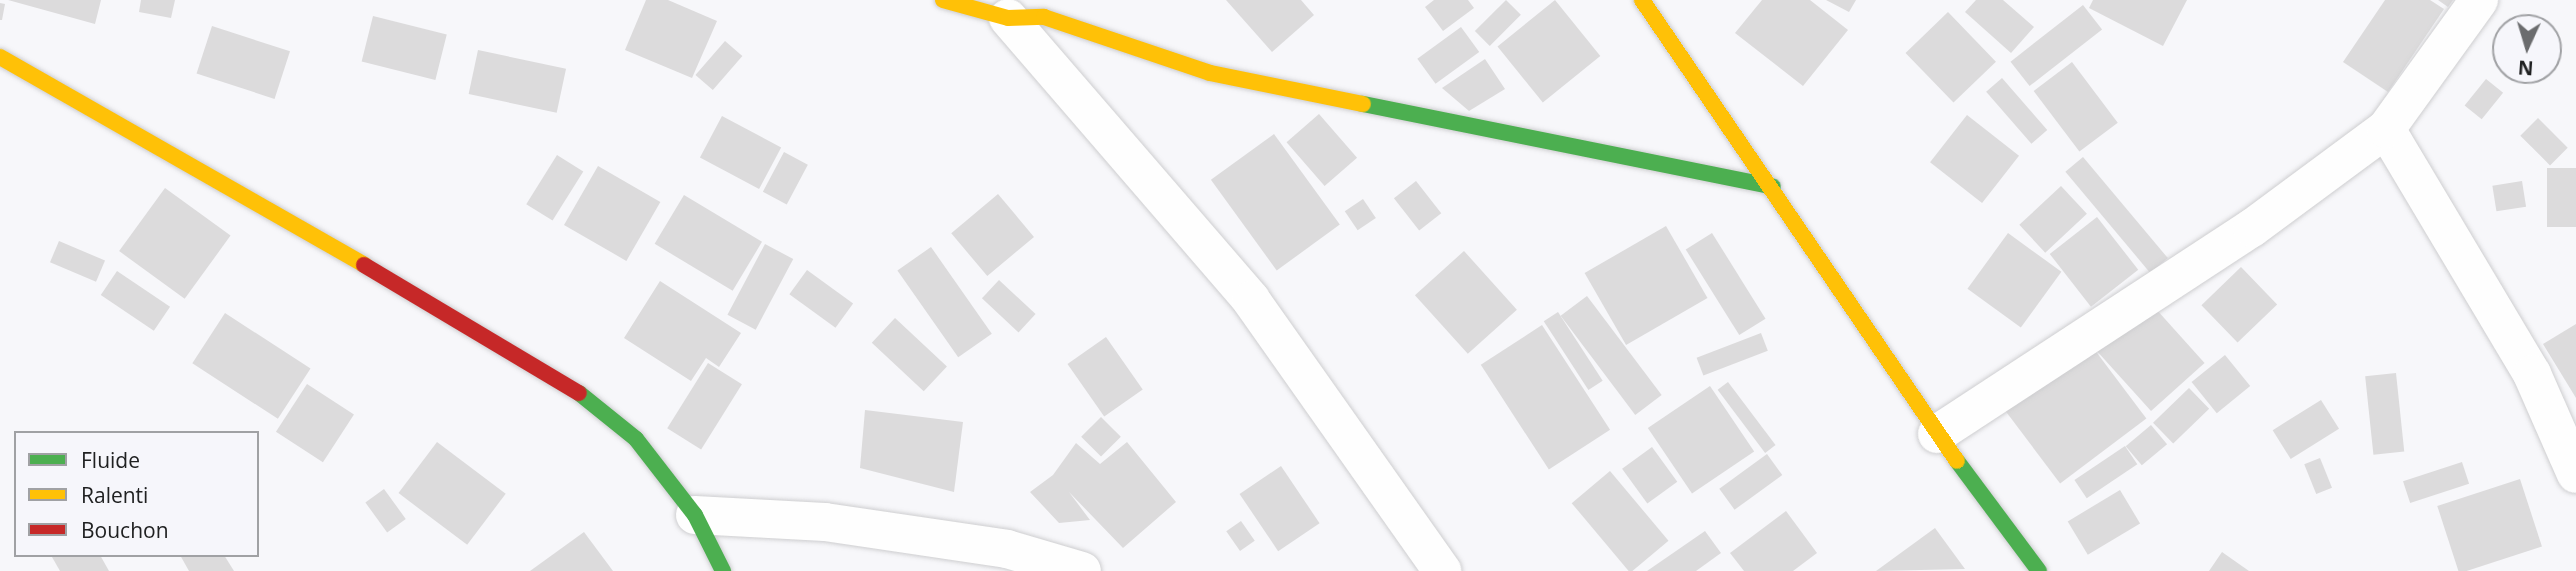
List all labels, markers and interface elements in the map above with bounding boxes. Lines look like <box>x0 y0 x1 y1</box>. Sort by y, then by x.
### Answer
north arrow <box>2492 14 2562 84</box>
text: N <box>2517 54 2534 81</box>
legend <box>14 431 259 557</box>
text: Fluide <box>81 446 140 474</box>
text: Ralenti <box>81 481 148 509</box>
text: Bouchon <box>81 516 169 544</box>

